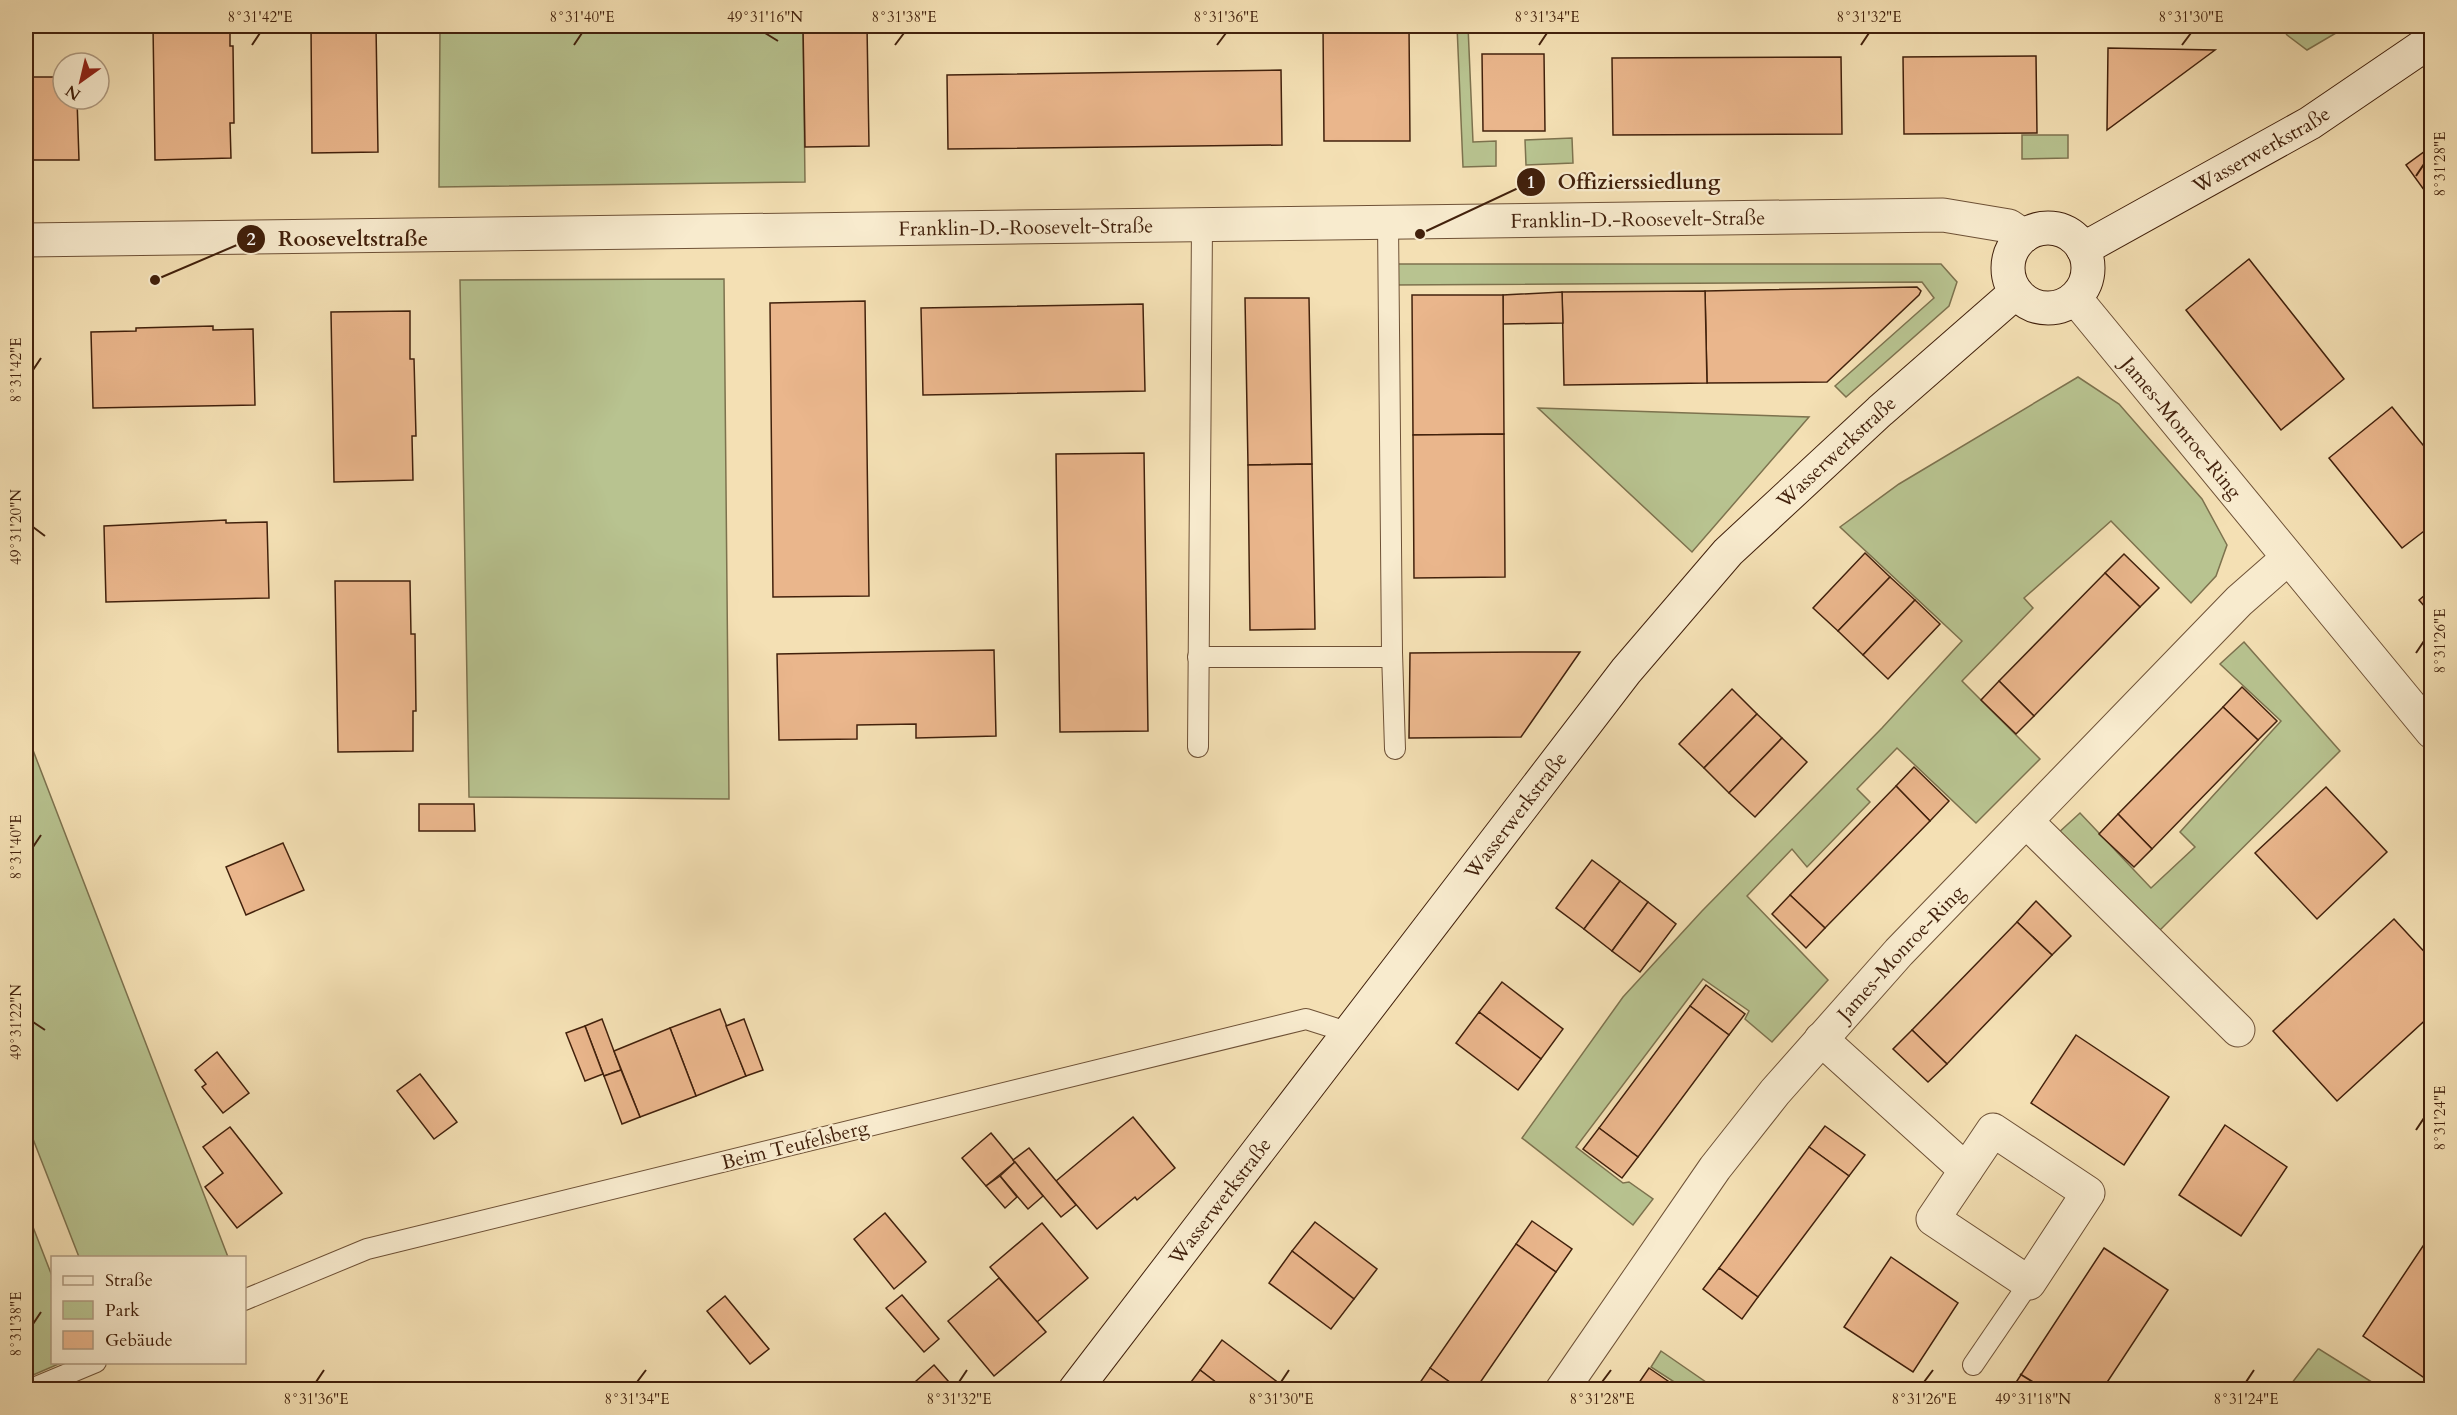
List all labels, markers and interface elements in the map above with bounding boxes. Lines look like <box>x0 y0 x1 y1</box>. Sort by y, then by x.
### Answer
text: 8°31'42"E <box>228 7 292 27</box>
text: 8°31'40"E <box>550 7 614 27</box>
text: 49°31'16"N <box>727 7 803 27</box>
text: 8°31'38"E <box>872 7 936 27</box>
text: 8°31'36"E <box>1194 7 1258 27</box>
text: 8°31'34"E <box>1515 7 1579 27</box>
text: 8°31'32"E <box>1837 7 1901 27</box>
text: 8°31'30"E <box>2159 7 2223 27</box>
north arrow <box>51 51 111 111</box>
text: N <box>61 80 85 106</box>
street label: Wasserwerkstraße <box>2187 100 2335 200</box>
text: 8°31'28"E <box>2430 132 2450 196</box>
callout: Offizierssiedlung <box>1516 163 1732 202</box>
text: Offizierssiedlung <box>1558 168 1721 197</box>
text: 1 <box>1526 170 1536 195</box>
street label: Franklin-D.-Roosevelt-Straße <box>1510 204 1765 234</box>
street label: Franklin-D.-Roosevelt-Straße <box>898 212 1154 242</box>
callout: Rooseveltstraße <box>236 219 441 258</box>
text: Rooseveltstraße <box>278 225 428 254</box>
text: 2 <box>246 227 256 252</box>
text: 8°31'42"E <box>6 338 26 402</box>
street label: James-Monroe-Ring <box>2113 349 2249 505</box>
street label: Wasserwerkstraße <box>1770 390 1902 515</box>
text: 49°31'20"N <box>6 489 26 565</box>
text: 8°31'26"E <box>2430 609 2450 673</box>
street label: Wasserwerkstraße <box>1457 746 1573 885</box>
text: 8°31'40"E <box>6 815 26 879</box>
street label: James-Monroe-Ring <box>1829 878 1971 1029</box>
text: 49°31'22"N <box>6 984 26 1060</box>
text: 8°31'24"E <box>2430 1086 2450 1150</box>
street label: Beim Teufelsberg <box>719 1113 872 1176</box>
street label: Wasserwerkstraße <box>1162 1132 1277 1271</box>
legend <box>51 1256 246 1364</box>
text: Straße <box>105 1268 153 1293</box>
text: 8°31'38"E <box>6 1292 26 1356</box>
text: Park <box>105 1298 140 1323</box>
text: Gebäude <box>105 1328 173 1353</box>
text: 8°31'36"E <box>284 1389 348 1409</box>
text: 8°31'34"E <box>605 1389 669 1409</box>
text: 8°31'32"E <box>927 1389 991 1409</box>
text: 8°31'30"E <box>1249 1389 1313 1409</box>
text: 8°31'28"E <box>1570 1389 1634 1409</box>
text: 8°31'26"E <box>1892 1389 1956 1409</box>
text: 49°31'18"N <box>1995 1389 2071 1409</box>
text: 8°31'24"E <box>2214 1389 2278 1409</box>

